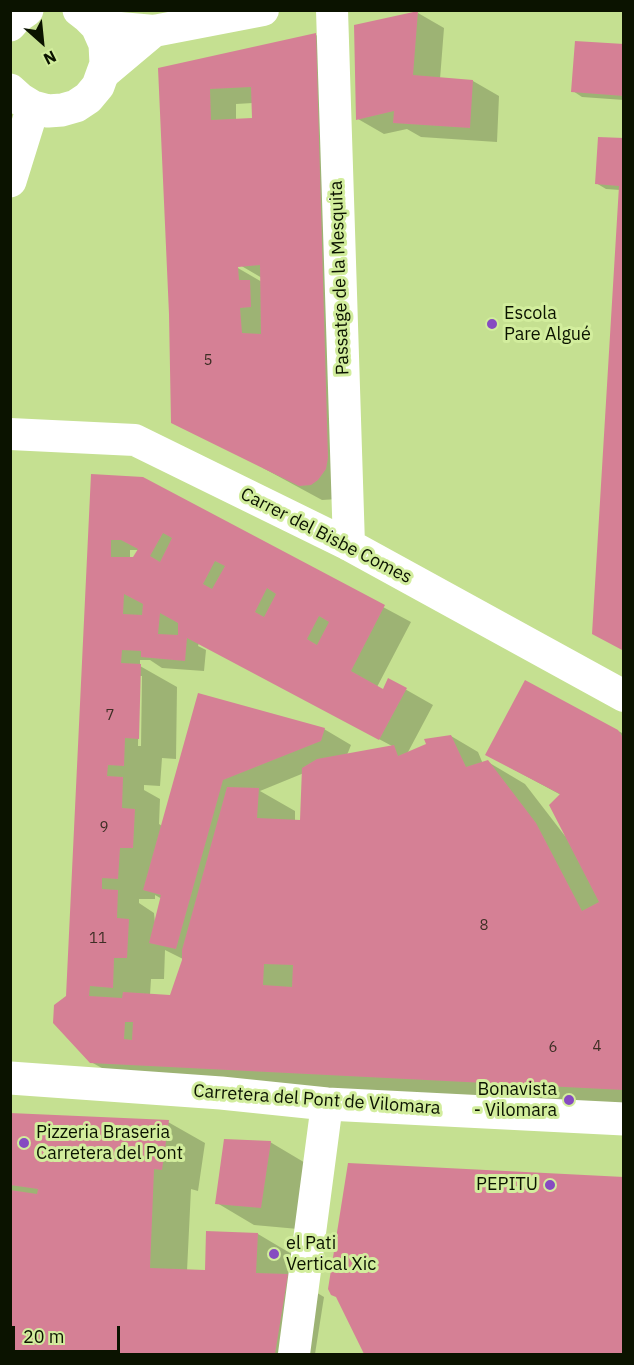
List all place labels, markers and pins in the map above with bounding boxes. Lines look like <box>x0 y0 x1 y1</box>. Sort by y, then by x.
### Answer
place label: Escola Pare Algué <box>504 303 591 346</box>
marker: Escola Pare Algué <box>485 317 499 331</box>
place label: Bonavista - Vilomara <box>474 1079 557 1122</box>
marker: Bonavista - Vilomara <box>562 1093 576 1107</box>
place label: Pizzeria Braseria Carretera del Pont <box>36 1122 183 1164</box>
marker: Pizzeria Braseria Carretera del Pont <box>17 1136 31 1150</box>
place label: PEPITU <box>476 1174 538 1196</box>
marker: PEPITU <box>543 1178 557 1192</box>
place label: el Pati Vertical Xic <box>286 1233 376 1276</box>
marker: el Pati Vertical Xic <box>267 1247 281 1261</box>

